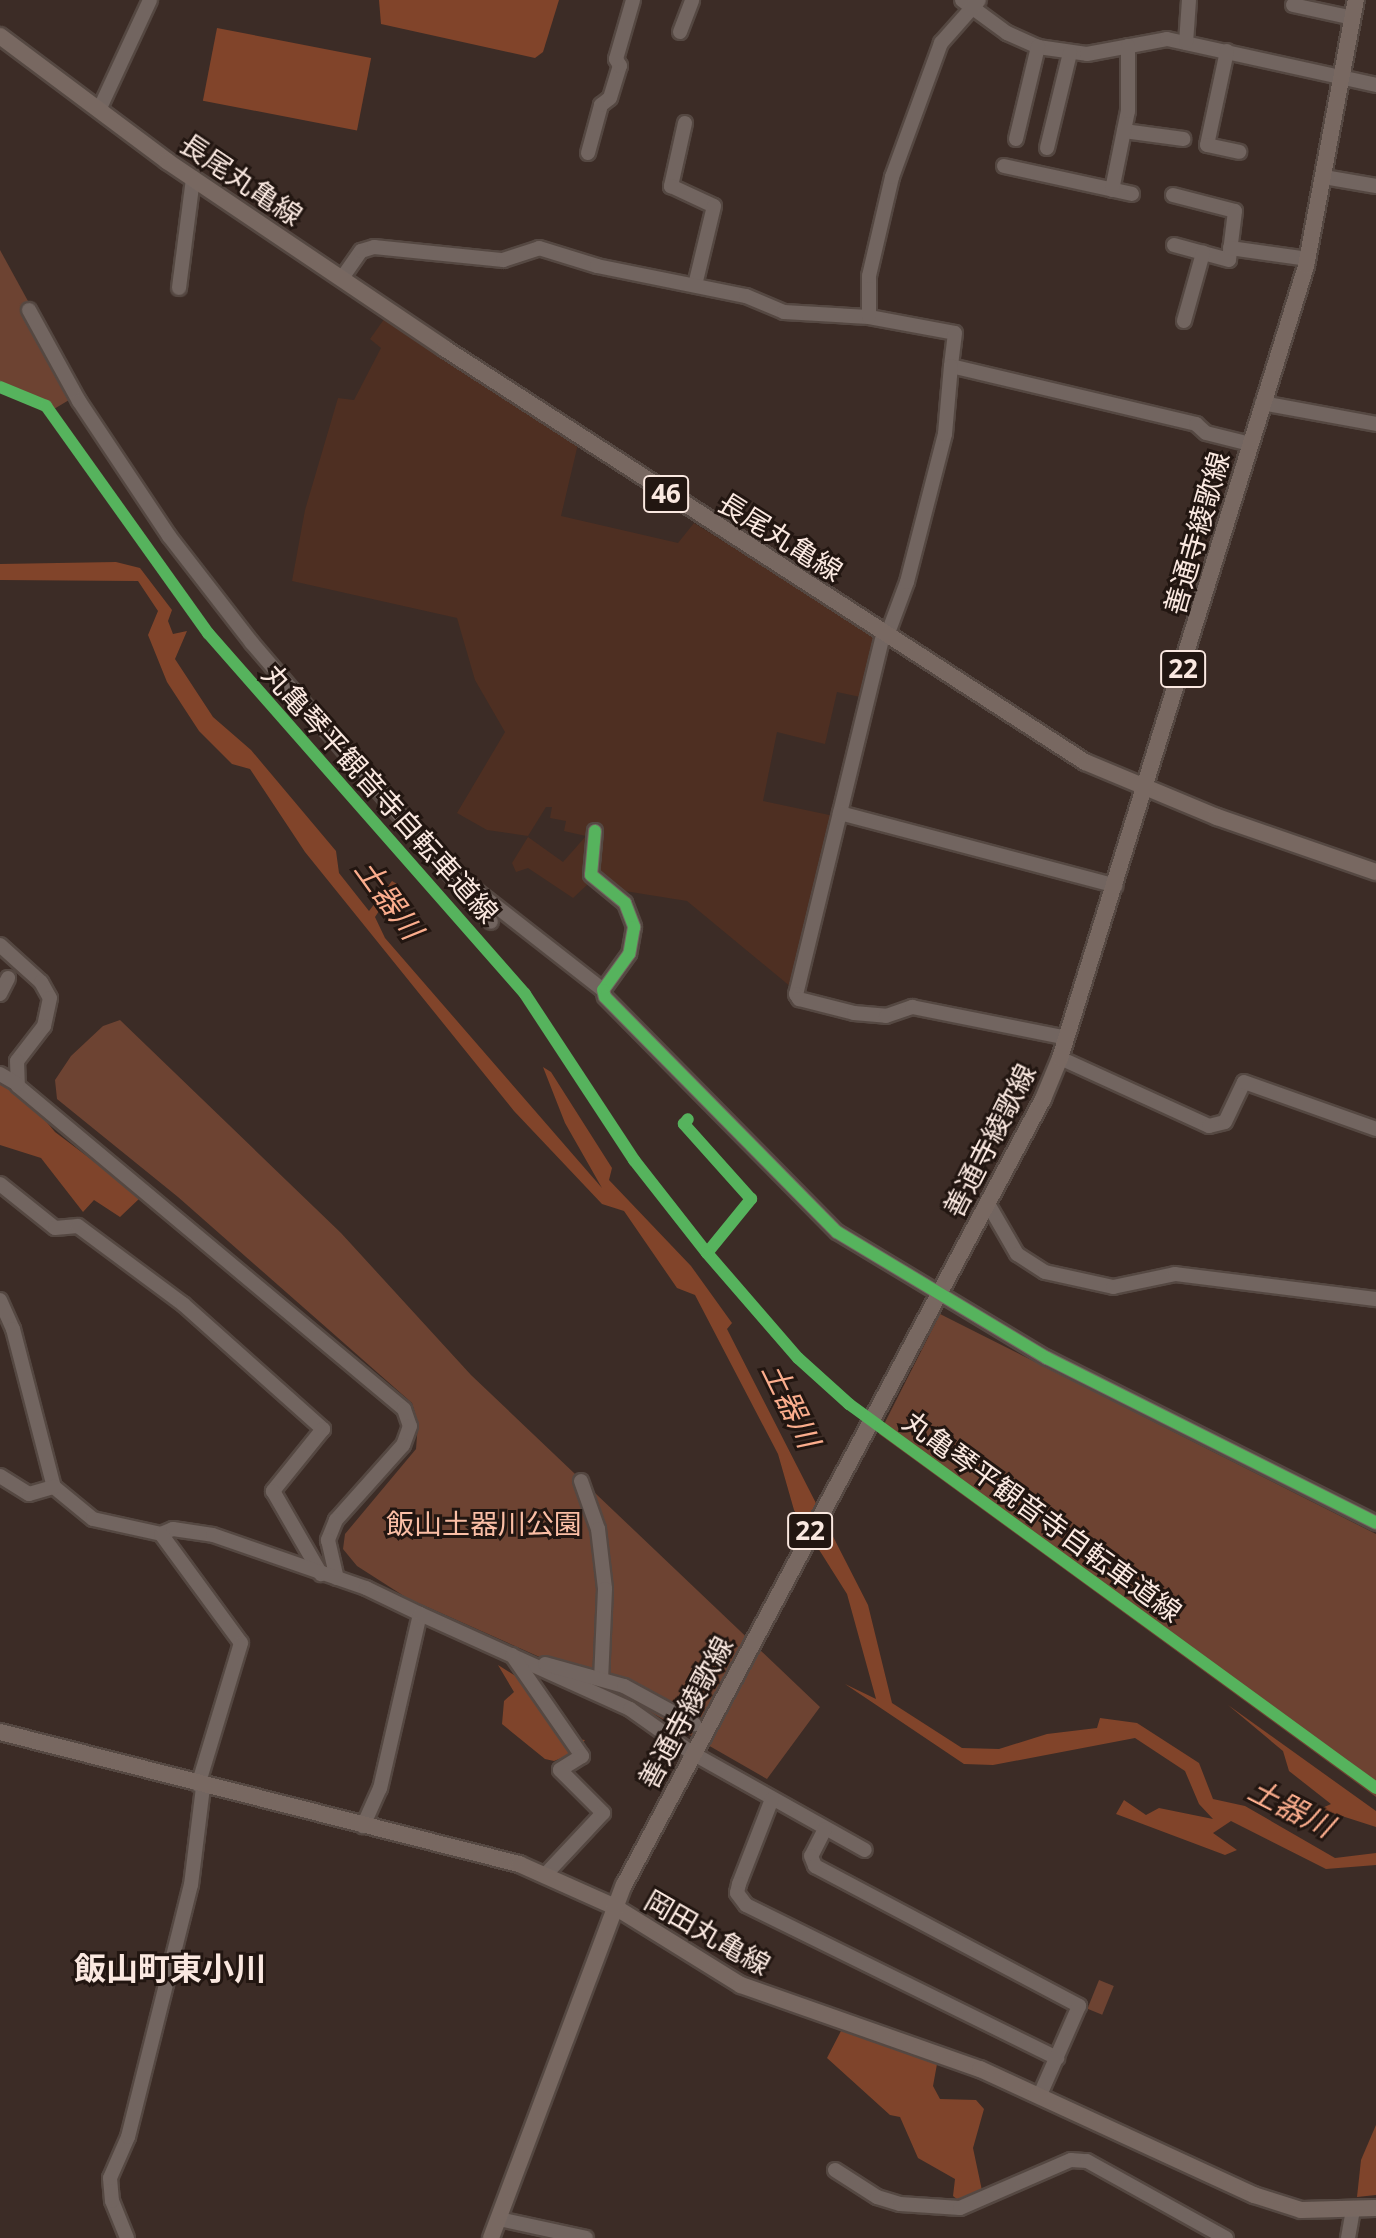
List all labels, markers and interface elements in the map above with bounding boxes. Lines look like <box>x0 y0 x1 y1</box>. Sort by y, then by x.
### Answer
street label: 長尾丸亀線 <box>175 126 309 232</box>
street label: 善通寺綾歌線 <box>1157 448 1235 618</box>
road number: 46 <box>642 472 690 516</box>
street label: 長尾丸亀線 <box>713 485 849 587</box>
road number: 22 <box>1159 647 1207 691</box>
street label: 丸亀琴平観音寺自転車道線 <box>256 657 506 929</box>
water label: 土器川 <box>348 852 430 946</box>
street label: 善通寺綾歌線 <box>936 1058 1042 1222</box>
water label: 土器川 <box>755 1357 827 1453</box>
street label: 丸亀琴平観音寺自転車道線 <box>897 1404 1189 1628</box>
park label: 飯山土器川公園 <box>386 1506 582 1540</box>
road number: 22 <box>786 1509 834 1553</box>
street label: 善通寺綾歌線 <box>631 1630 739 1794</box>
water label: 土器川 <box>1243 1772 1339 1844</box>
street label: 岡田丸亀線 <box>639 1882 777 1982</box>
district label: 飯山町東小川 <box>74 1949 266 1987</box>

